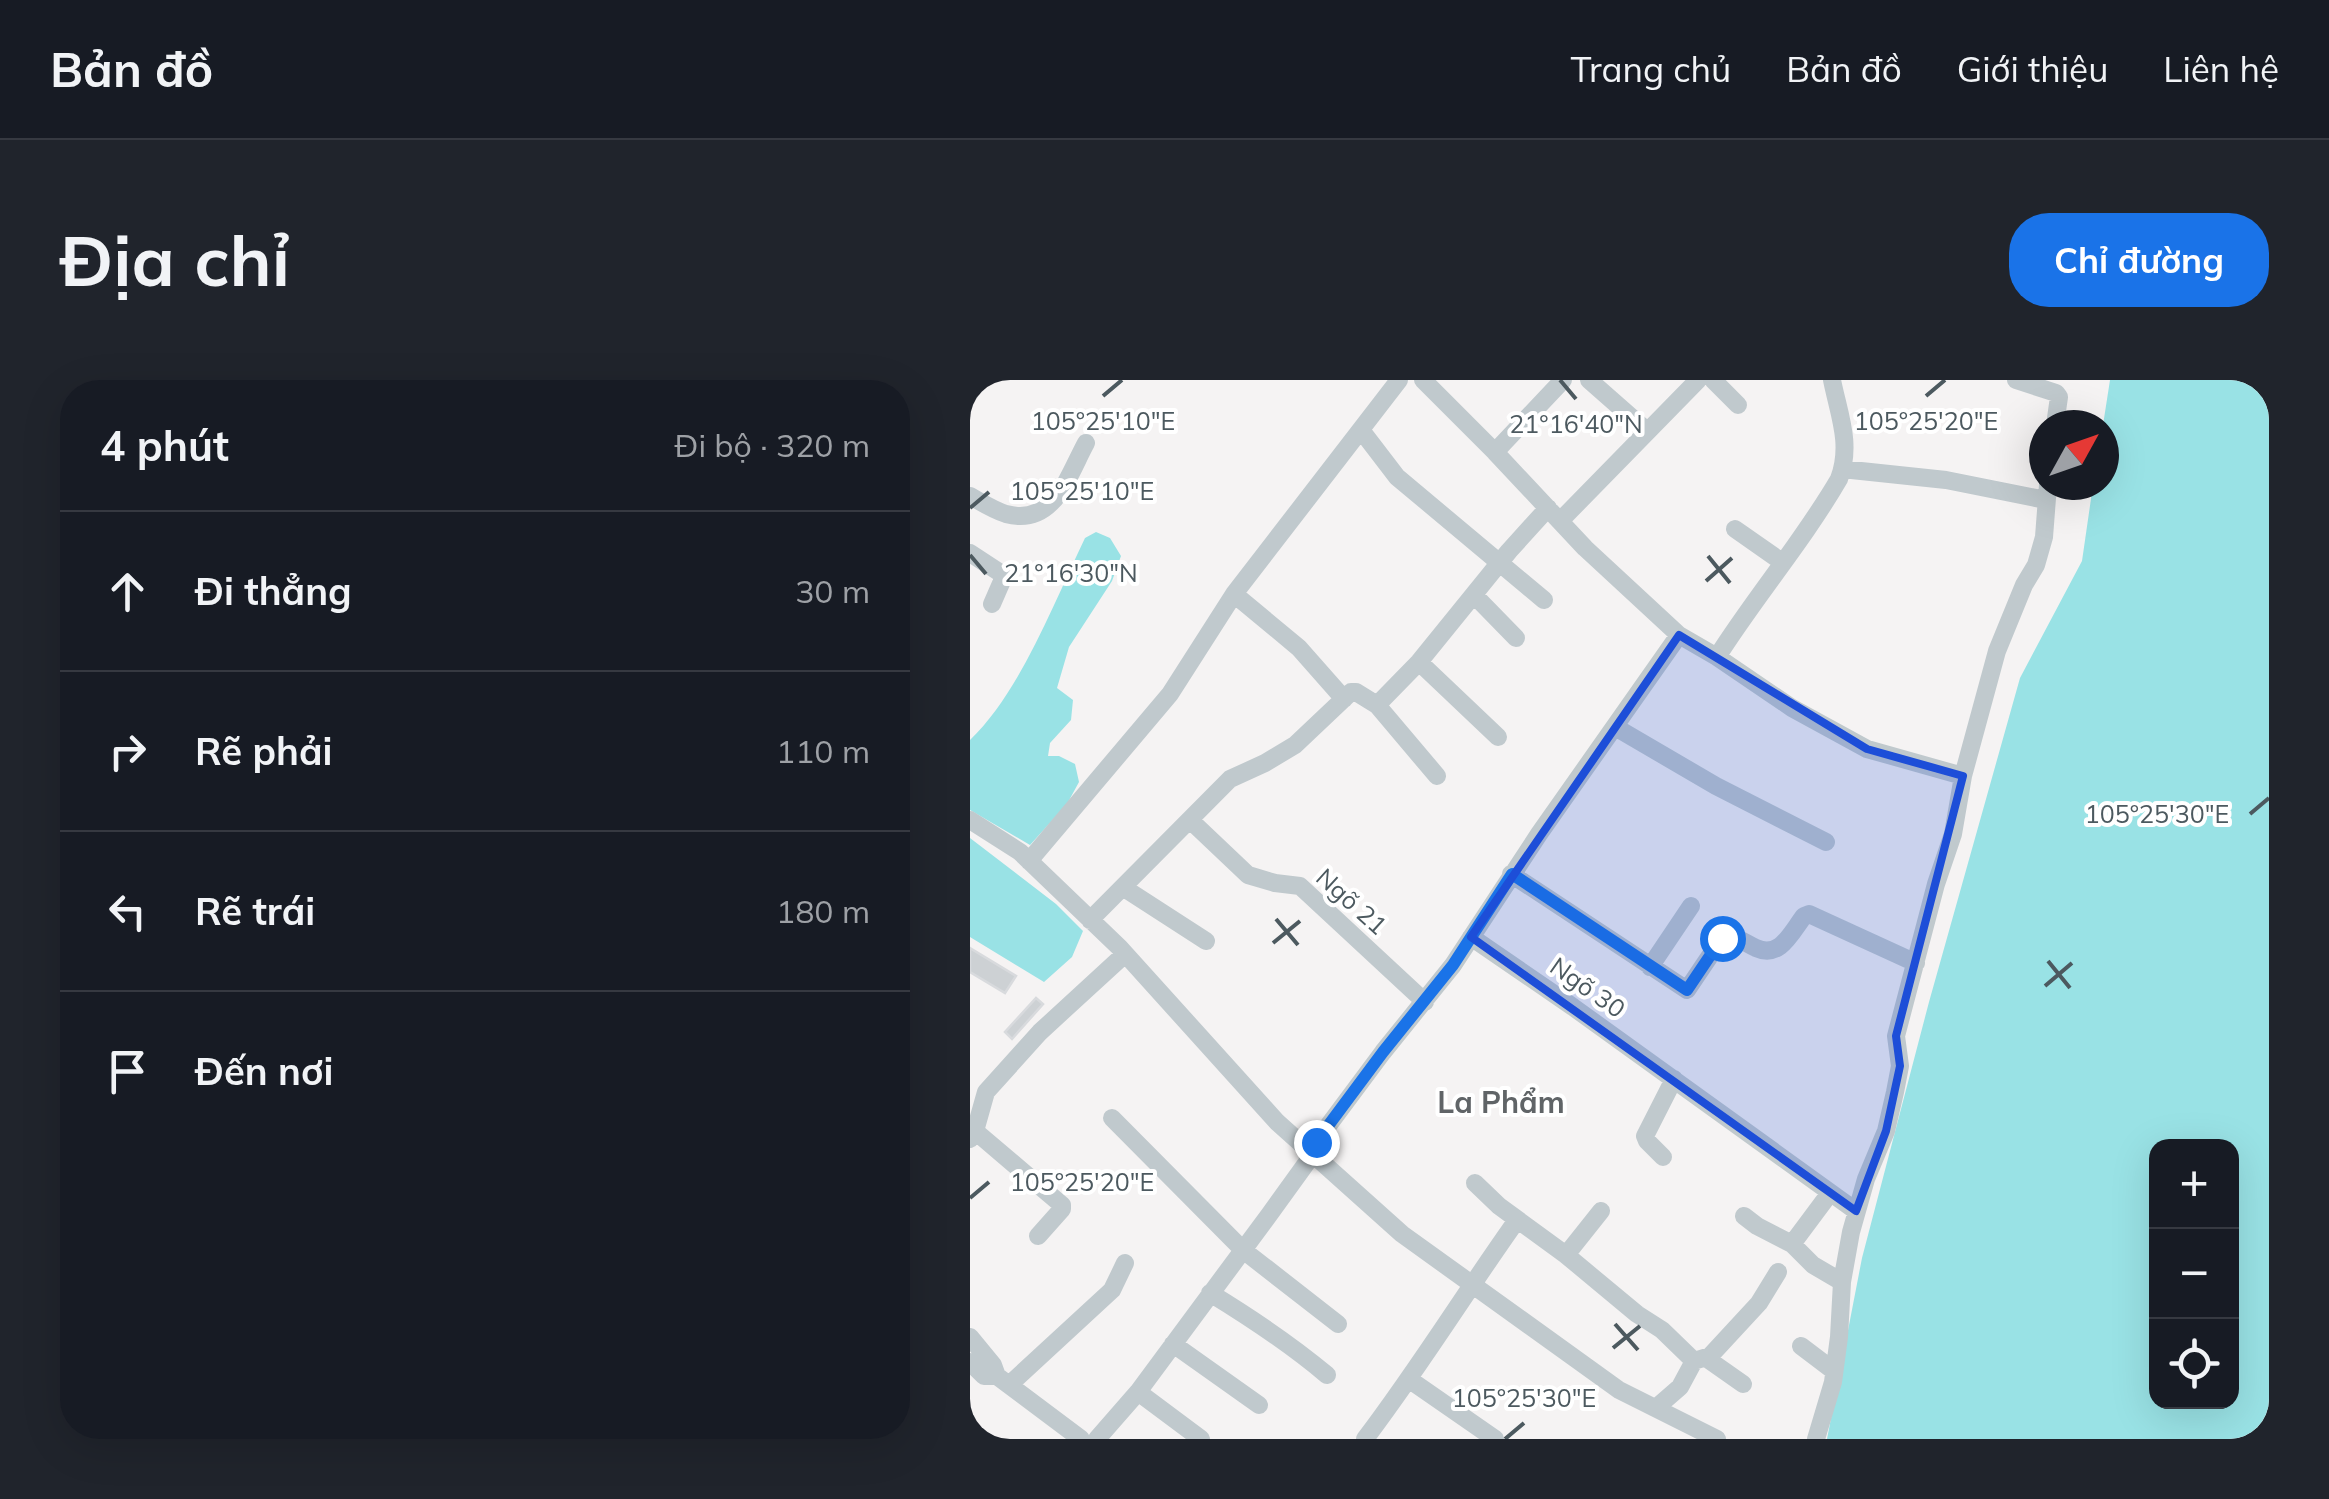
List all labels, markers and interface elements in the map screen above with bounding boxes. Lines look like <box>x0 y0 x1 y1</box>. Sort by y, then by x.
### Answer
text: Bản đồ <box>50 39 213 99</box>
text: Trang chủ <box>1570 47 1731 91</box>
text: Bản đồ <box>1786 47 1902 91</box>
text: Giới thiệu <box>1957 47 2108 91</box>
text: Liên hệ <box>2163 47 2279 91</box>
button: Chỉ đường <box>2009 213 2269 307</box>
text: Địa chỉ <box>60 216 290 304</box>
text: 105°25'10"E <box>1031 405 1175 436</box>
text: 105°25'20"E <box>1854 405 1998 436</box>
text: 21°16'40"N <box>1509 408 1643 439</box>
north arrow <box>2029 410 2119 500</box>
text: 4 phút <box>100 419 229 472</box>
text: Đi bộ · 320 m <box>675 425 870 465</box>
text: 105°25'10"E <box>1010 475 1154 506</box>
text: 21°16'30"N <box>1004 557 1138 588</box>
icon: ahead <box>100 564 155 619</box>
text: Đi thẳng <box>195 567 352 615</box>
text: 30 m <box>795 571 870 611</box>
icon: right <box>100 724 155 779</box>
text: Rẽ phải <box>195 727 332 775</box>
text: 110 m <box>776 731 870 771</box>
text: 105°25'30"E <box>2085 798 2229 829</box>
street label: Ngõ 21 <box>1310 861 1394 941</box>
icon: left <box>100 884 155 939</box>
text: Rẽ trái <box>195 887 315 935</box>
text: 180 m <box>776 891 870 931</box>
route start <box>1700 916 1746 962</box>
street label: Ngõ 30 <box>1544 950 1632 1024</box>
icon: arrive <box>100 1044 155 1099</box>
text: Đến nơi <box>195 1047 333 1095</box>
district label: La Phẩm <box>1437 1083 1565 1121</box>
route end <box>1294 1120 1340 1166</box>
map controls <box>2149 1139 2239 1409</box>
button: + <box>2149 1139 2239 1229</box>
text: 105°25'20"E <box>1010 1166 1154 1197</box>
button: − <box>2149 1229 2239 1319</box>
button: locate <box>2149 1319 2239 1409</box>
text: 105°25'30"E <box>1452 1382 1596 1413</box>

